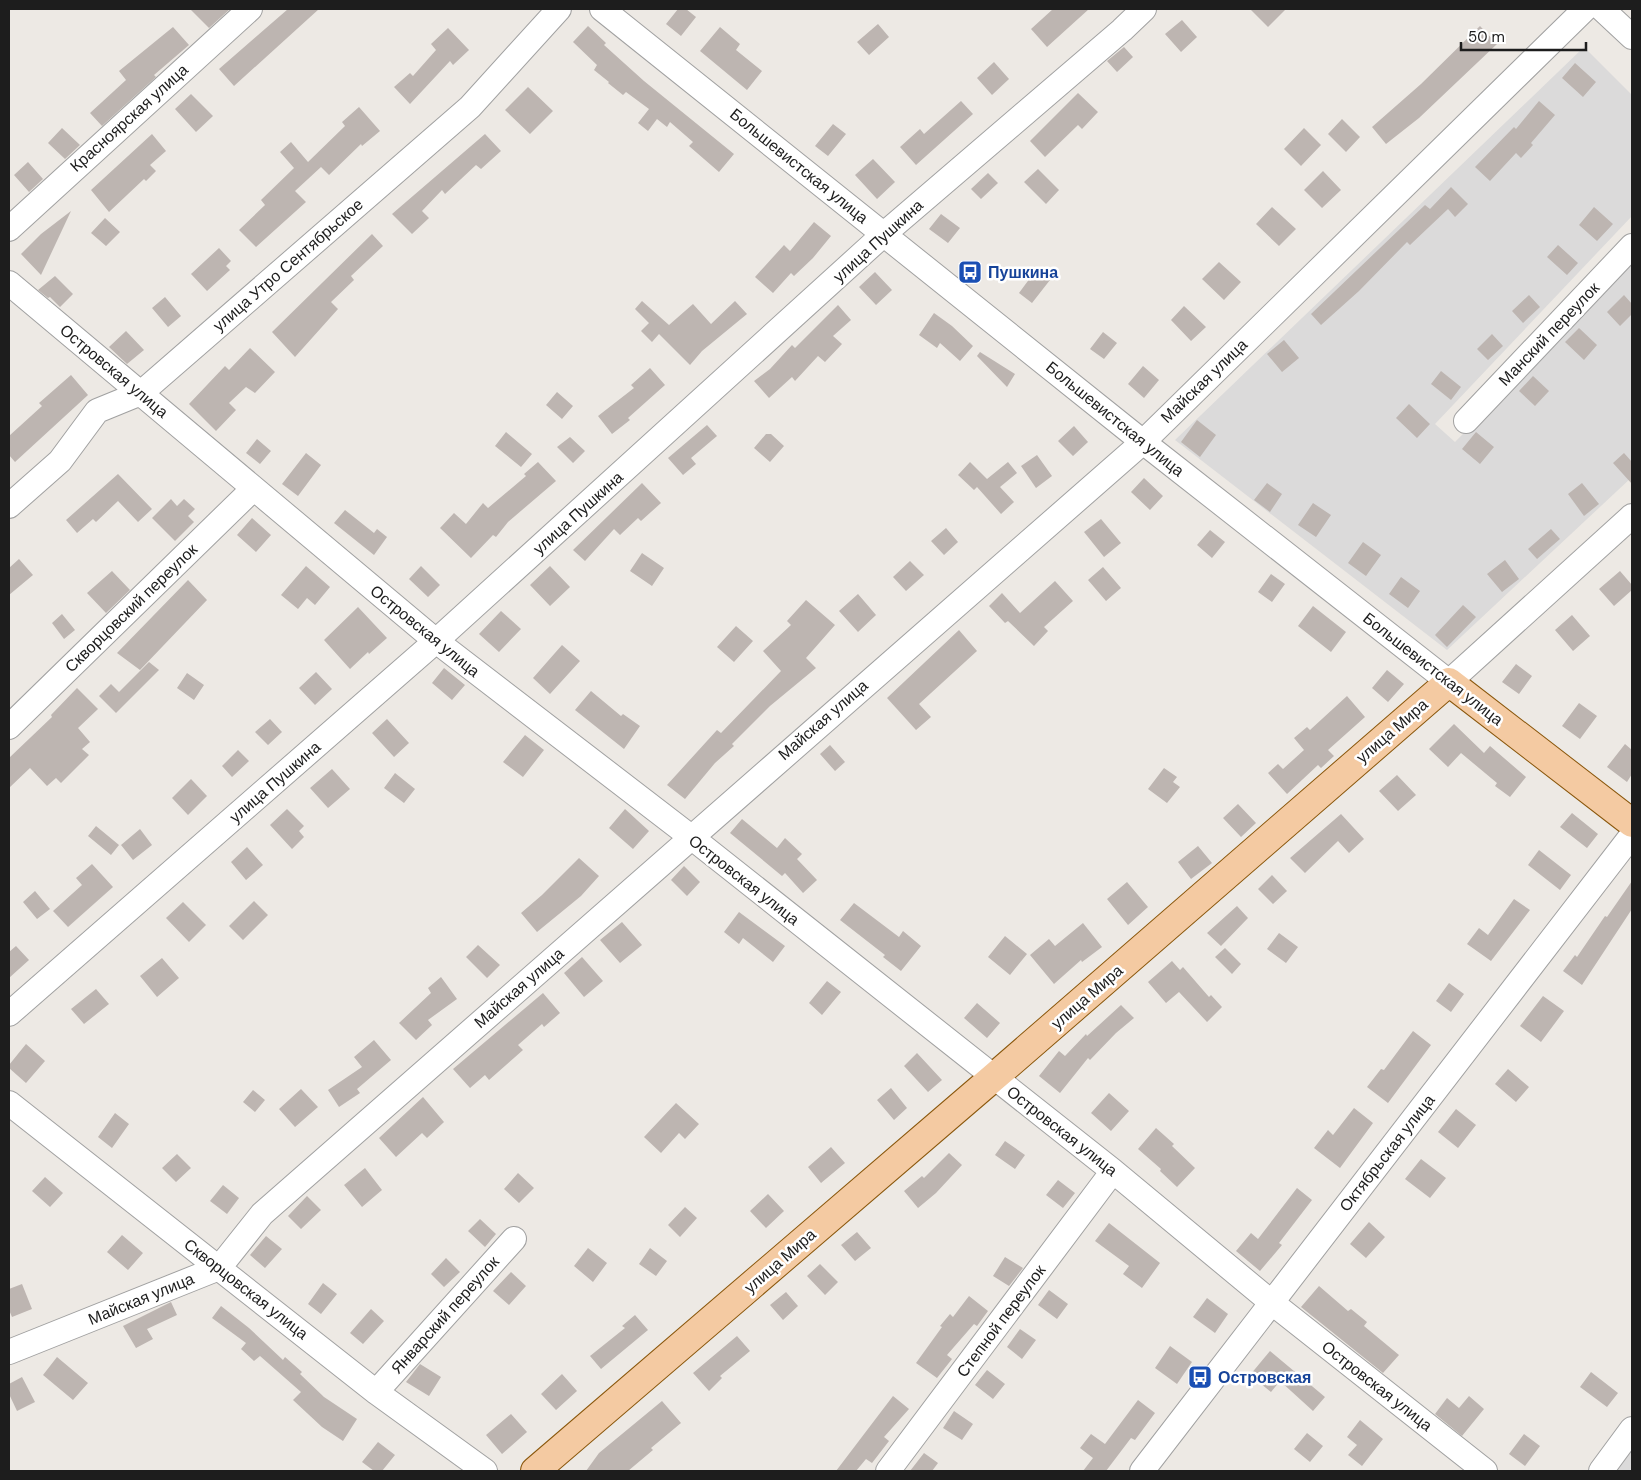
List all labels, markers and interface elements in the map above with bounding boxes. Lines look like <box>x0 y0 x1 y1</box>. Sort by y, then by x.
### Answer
scale bar <box>1461 20 1586 52</box>
text: 50 m <box>1468 27 1505 47</box>
street label: Красноярская улица <box>66 59 192 177</box>
street label: Большевистская улица <box>725 104 873 228</box>
street label: улица Утро Сентябрьское <box>208 194 368 336</box>
street label: улица Пушкина <box>829 195 928 287</box>
bus stop icon: Пушкина <box>957 259 983 285</box>
place label: Пушкина <box>988 262 1058 283</box>
street label: Манский переулок <box>1494 277 1605 390</box>
street label: Островская улица <box>56 320 173 423</box>
street label: Майская улица <box>1156 334 1252 428</box>
street label: Большевистская улица <box>1041 357 1189 481</box>
street label: улица Пушкина <box>529 467 628 559</box>
street label: Скворцовский переулок <box>60 539 202 677</box>
street label: Островская улица <box>366 580 484 682</box>
street label: Большевистская улица <box>1359 608 1507 730</box>
street label: Майская улица <box>774 675 872 765</box>
street label: улица Мира <box>1352 694 1432 768</box>
street label: улица Пушкина <box>225 737 325 827</box>
street label: Островская улица <box>684 830 804 930</box>
street label: Майская улица <box>470 943 568 1033</box>
street label: улица Мира <box>1047 960 1127 1034</box>
street label: Островская улица <box>1002 1081 1122 1181</box>
street label: Октябрьская улица <box>1335 1090 1439 1216</box>
street label: улица Мира <box>740 1224 820 1298</box>
street label: Скворцовская улица <box>180 1234 312 1344</box>
street label: Январский переулок <box>386 1251 504 1378</box>
street label: Степной переулок <box>952 1260 1051 1381</box>
street label: Майская улица <box>85 1268 197 1330</box>
street label: Островская улица <box>1317 1336 1437 1436</box>
bus stop icon: Островская <box>1187 1364 1213 1390</box>
place label: Островская <box>1218 1367 1311 1388</box>

